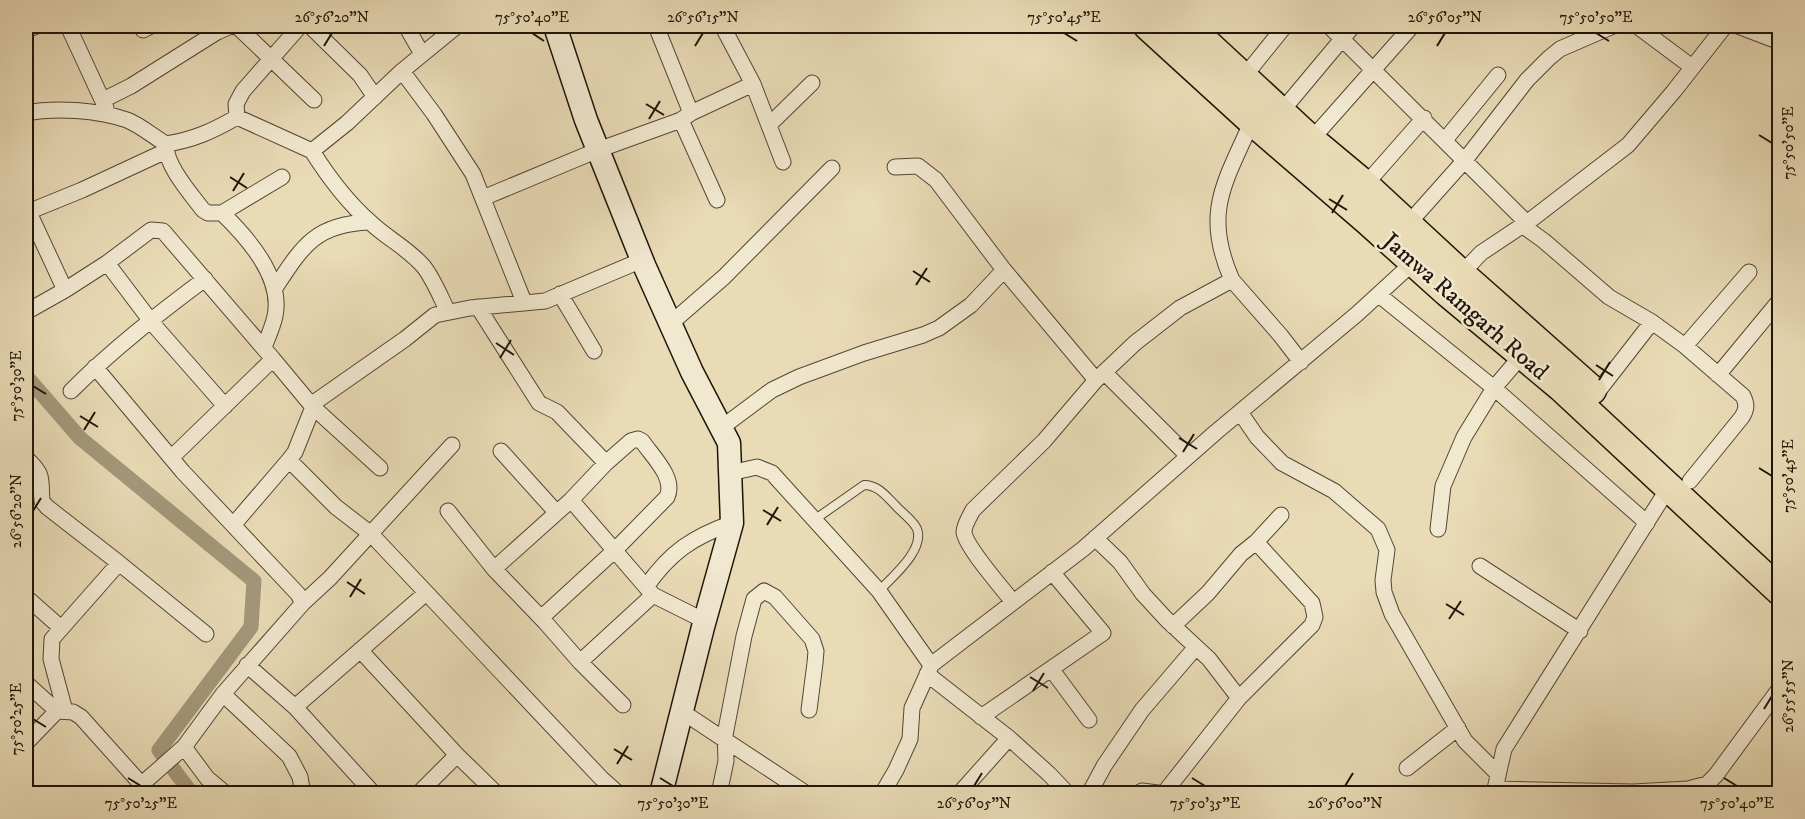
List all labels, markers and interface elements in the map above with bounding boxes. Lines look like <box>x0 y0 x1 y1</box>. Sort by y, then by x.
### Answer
text: 26°56'20"N <box>295 8 369 27</box>
text: 75°50'40"E <box>495 8 569 27</box>
text: 26°56'15"N <box>667 8 739 27</box>
text: 75°50'45"E <box>1027 8 1101 27</box>
text: 26°56'05"N <box>1408 8 1482 27</box>
text: 75°50'50"E <box>1559 8 1633 27</box>
text: 75°50'50"E <box>1779 106 1798 180</box>
street label: Jamwa Ramgarh Road <box>1375 225 1555 387</box>
text: 75°50'30"E <box>7 350 26 422</box>
text: 75°50'45"E <box>1779 439 1798 513</box>
text: 26°56'20"N <box>7 474 26 548</box>
text: 26°55'55"N <box>1779 659 1798 733</box>
text: 75°50'25"E <box>7 682 26 755</box>
text: 75°50'25"E <box>105 794 178 813</box>
text: 75°50'30"E <box>637 794 709 813</box>
text: 26°56'05"N <box>937 794 1011 813</box>
text: 75°50'35"E <box>1170 794 1241 813</box>
text: 26°56'00"N <box>1308 794 1382 813</box>
text: 75°50'40"E <box>1700 794 1774 813</box>

